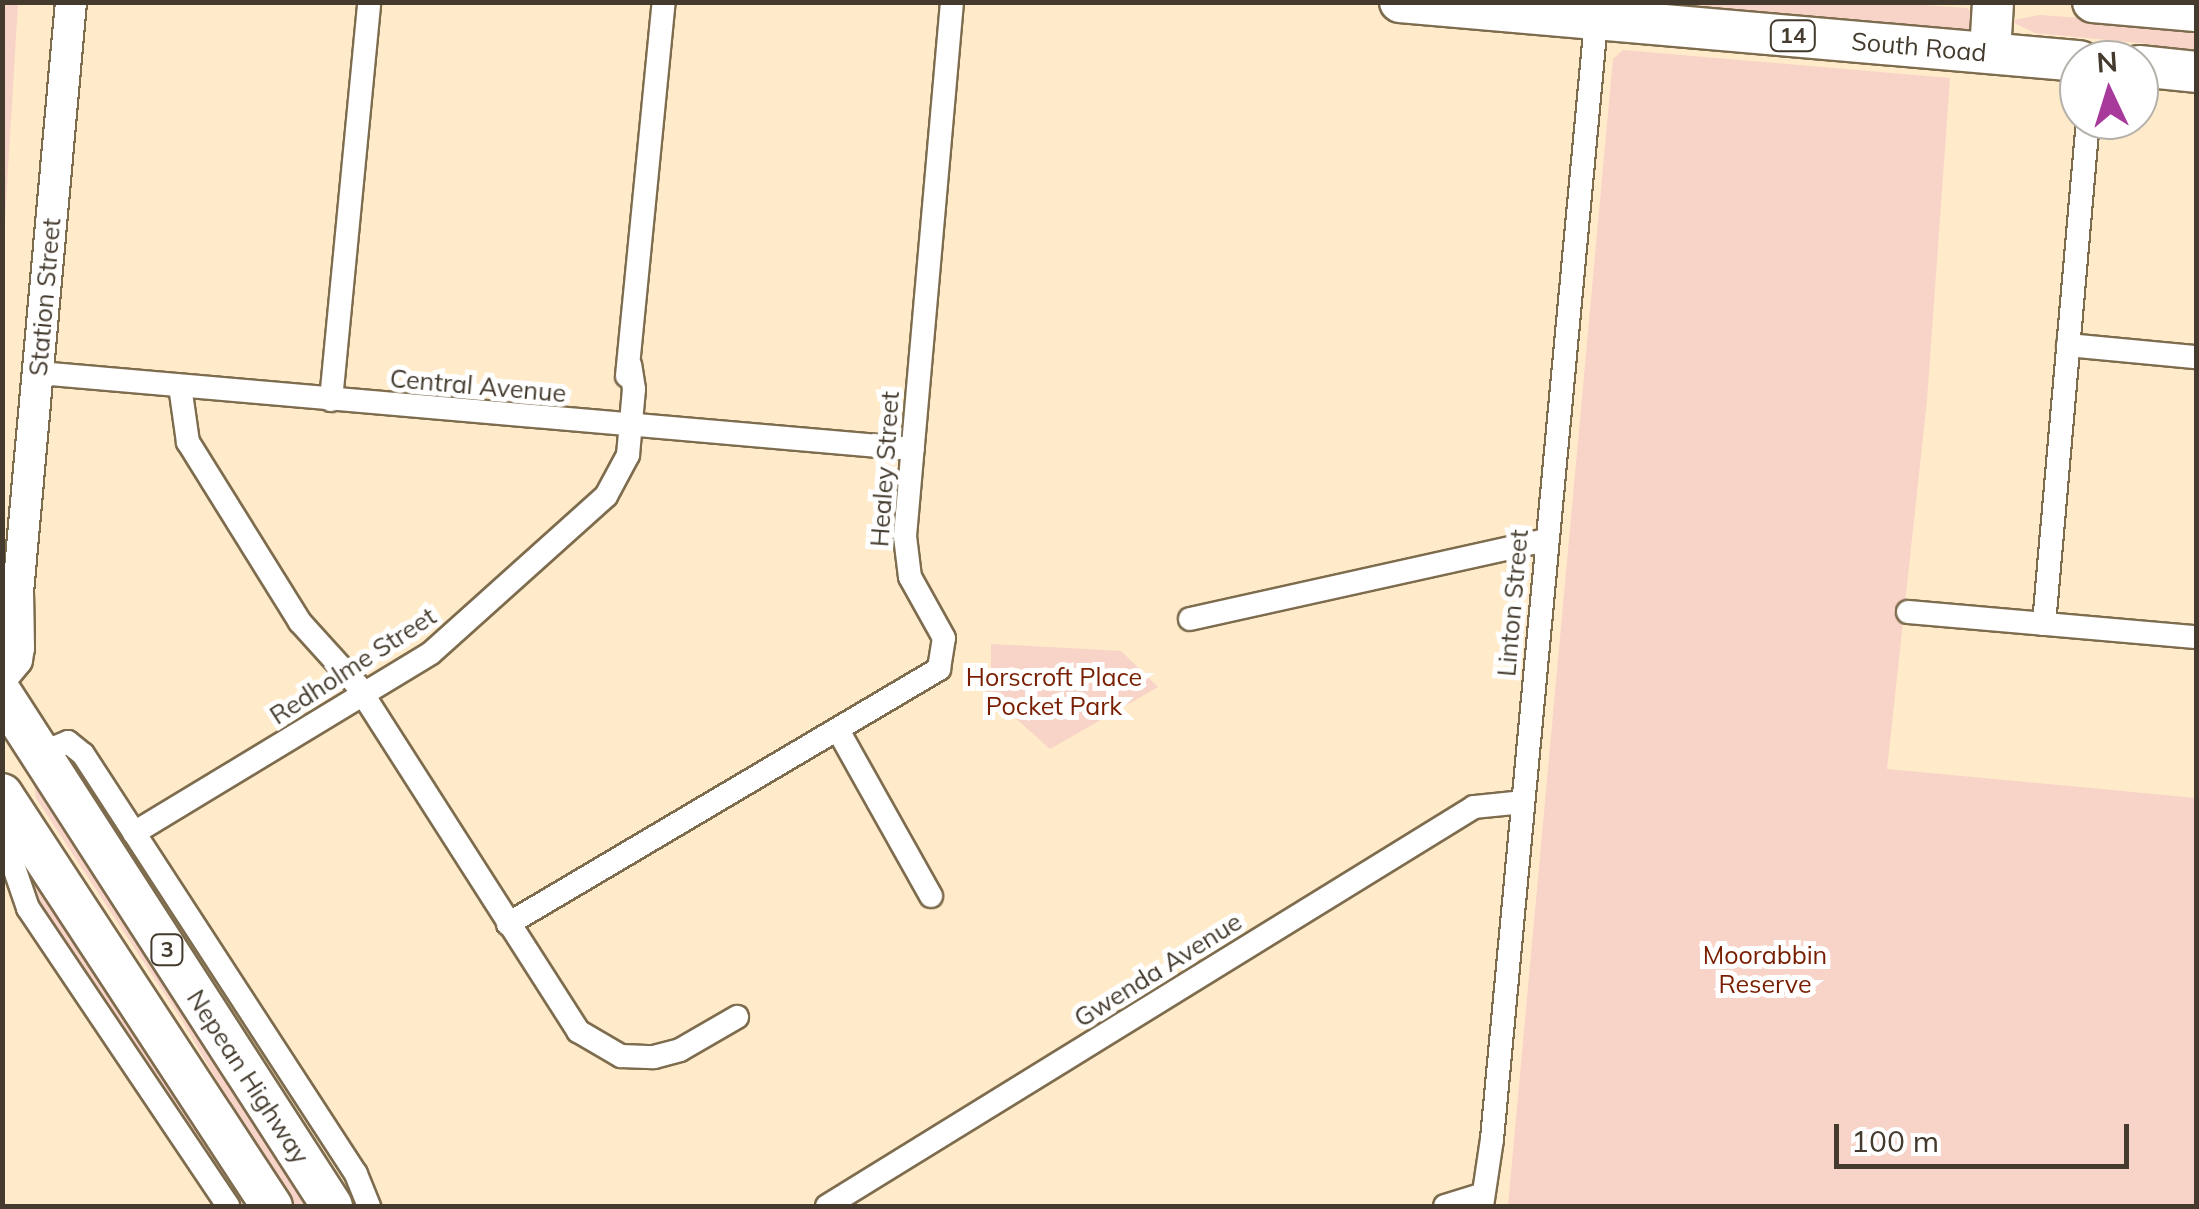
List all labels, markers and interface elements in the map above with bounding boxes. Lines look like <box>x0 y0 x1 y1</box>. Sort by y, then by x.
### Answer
road number: 14 <box>1768 19 1818 53</box>
street label: South Road <box>1850 26 1988 68</box>
north arrow <box>2059 40 2159 140</box>
text: N <box>2095 43 2119 80</box>
street label: Station Street <box>23 217 67 377</box>
street label: Central Avenue <box>389 363 567 409</box>
street label: Healey Street <box>865 390 905 548</box>
street label: Linton Street <box>1492 528 1534 678</box>
street label: Redholme Street <box>264 601 442 731</box>
park label: Horscroft Place Pocket Park <box>966 663 1142 722</box>
street label: Gwenda Avenue <box>1069 906 1247 1034</box>
road number: 3 <box>150 933 184 967</box>
park label: Moorabbin Reserve <box>1703 941 1827 1000</box>
street label: Nepean Highway <box>181 984 315 1170</box>
scale bar <box>1839 1104 2134 1166</box>
text: 100 m <box>1851 1122 1939 1160</box>

